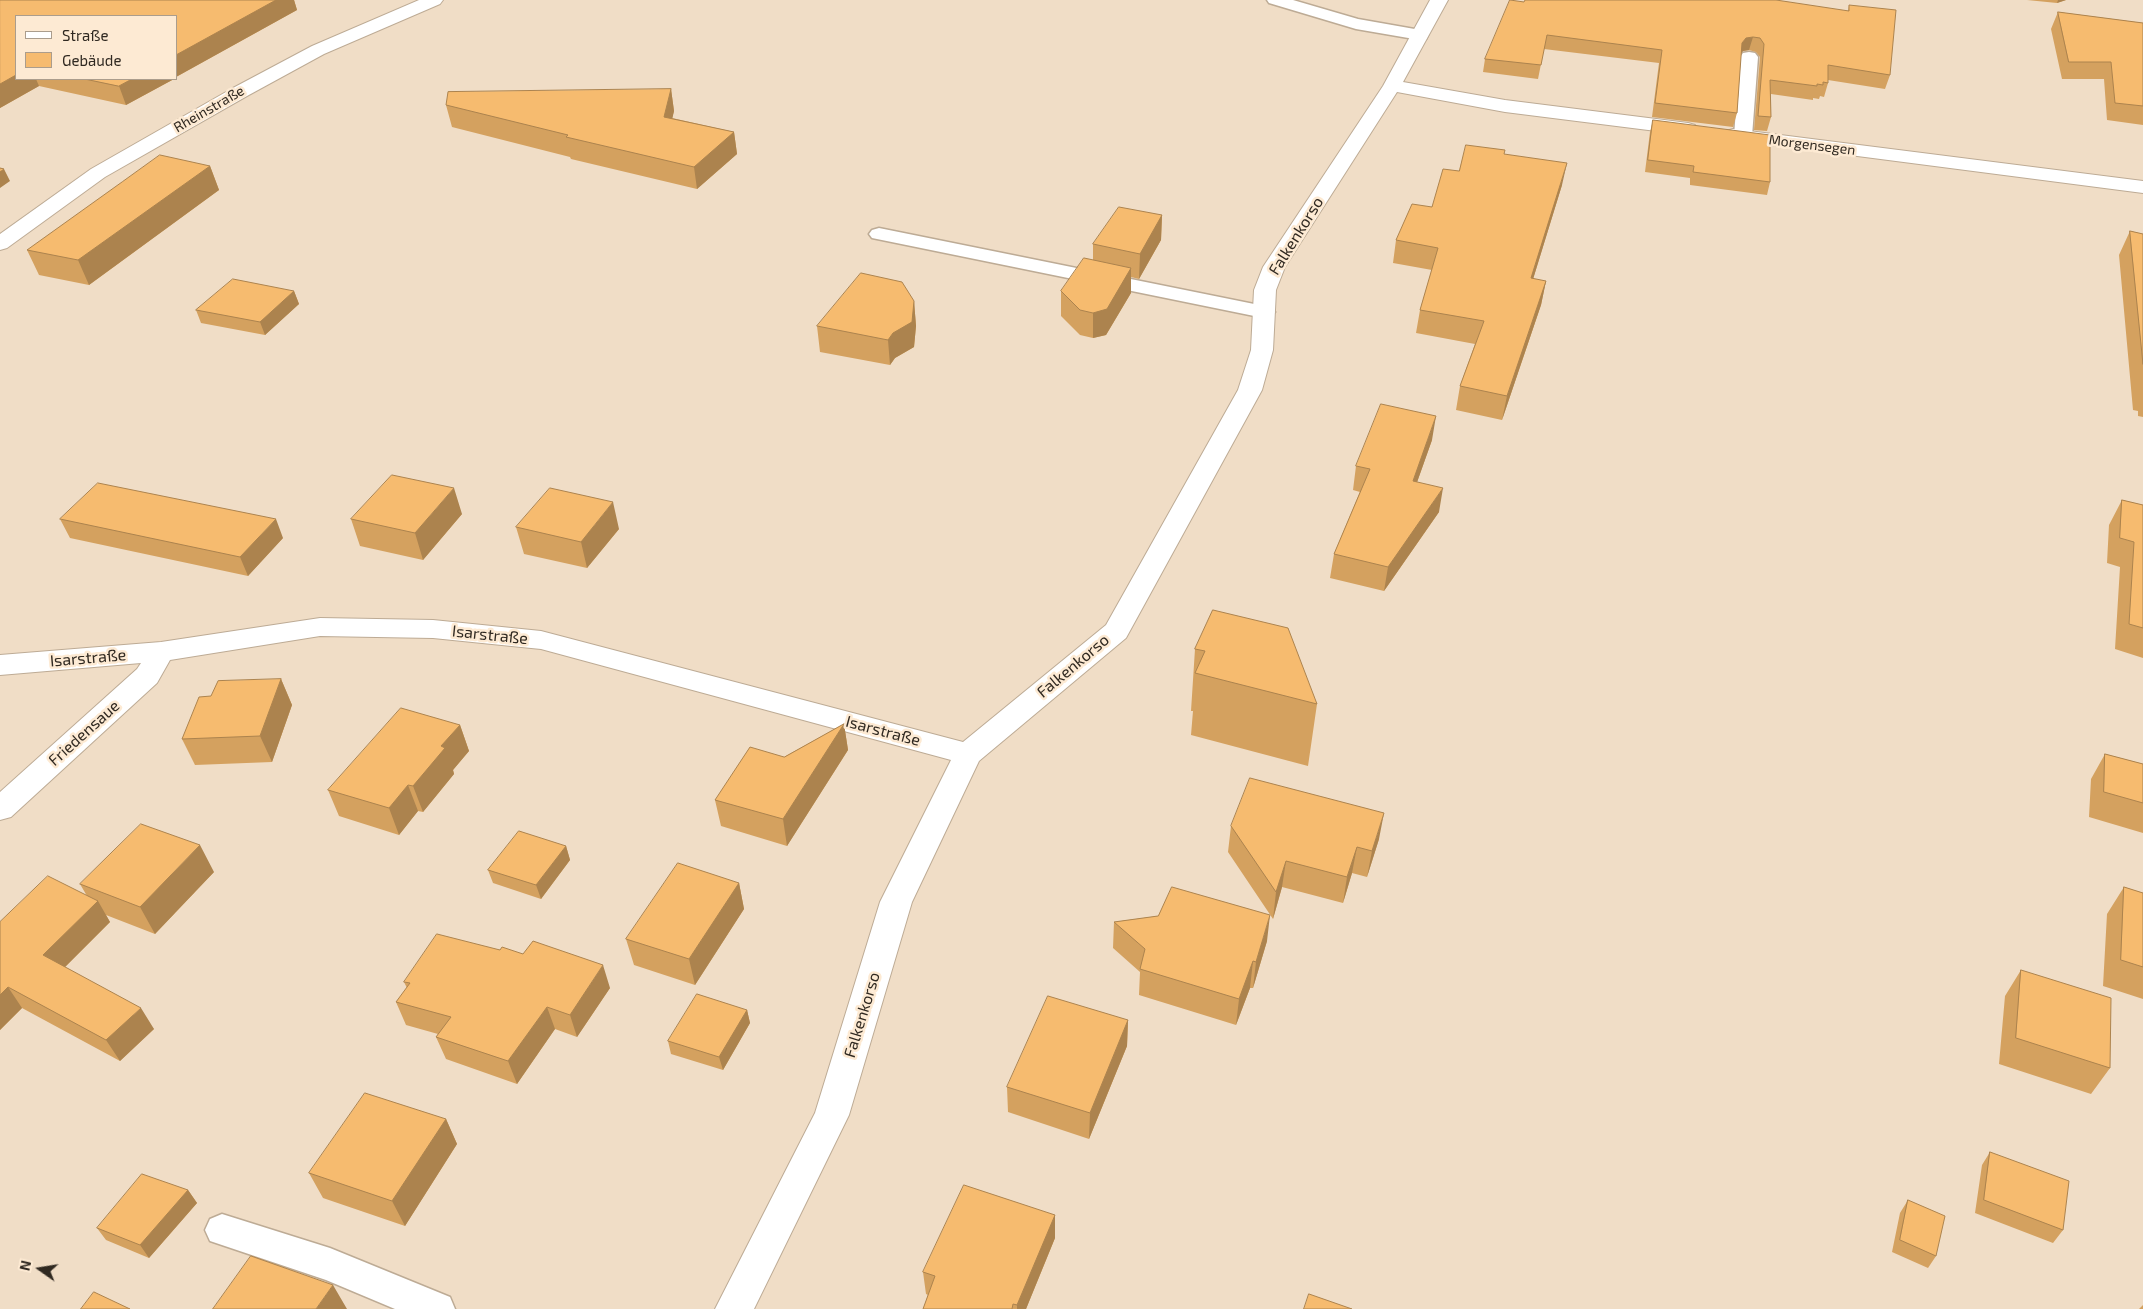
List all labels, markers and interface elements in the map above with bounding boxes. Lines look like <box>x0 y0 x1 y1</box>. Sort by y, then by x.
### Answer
legend <box>15 15 178 80</box>
text: Straße <box>62 26 108 44</box>
text: Gebäude <box>62 51 121 69</box>
street label: Rheinstraße <box>171 82 247 136</box>
street label: Morgensegen <box>1768 131 1856 159</box>
street label: Falkenkorso <box>1264 194 1328 278</box>
street label: Isarstraße <box>451 621 529 649</box>
street label: Falkenkorso <box>1033 630 1113 702</box>
street label: Isarstraße <box>49 645 127 671</box>
street label: Friedensaue <box>45 696 123 770</box>
street label: Isarstraße <box>844 712 922 750</box>
street label: Falkenkorso <box>840 970 884 1060</box>
north arrow <box>15 1244 65 1294</box>
text: N <box>15 1259 34 1272</box>

